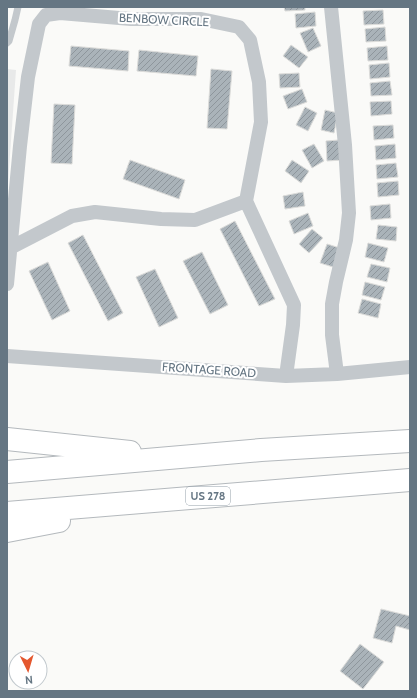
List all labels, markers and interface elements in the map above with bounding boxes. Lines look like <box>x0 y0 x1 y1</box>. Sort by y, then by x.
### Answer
street label: BENBOW CIRCLE <box>119 10 210 29</box>
street label: FRONTAGE ROAD <box>162 359 257 380</box>
road number: US 278 <box>186 487 230 505</box>
north arrow <box>8 650 48 690</box>
text: N <box>24 673 33 687</box>

